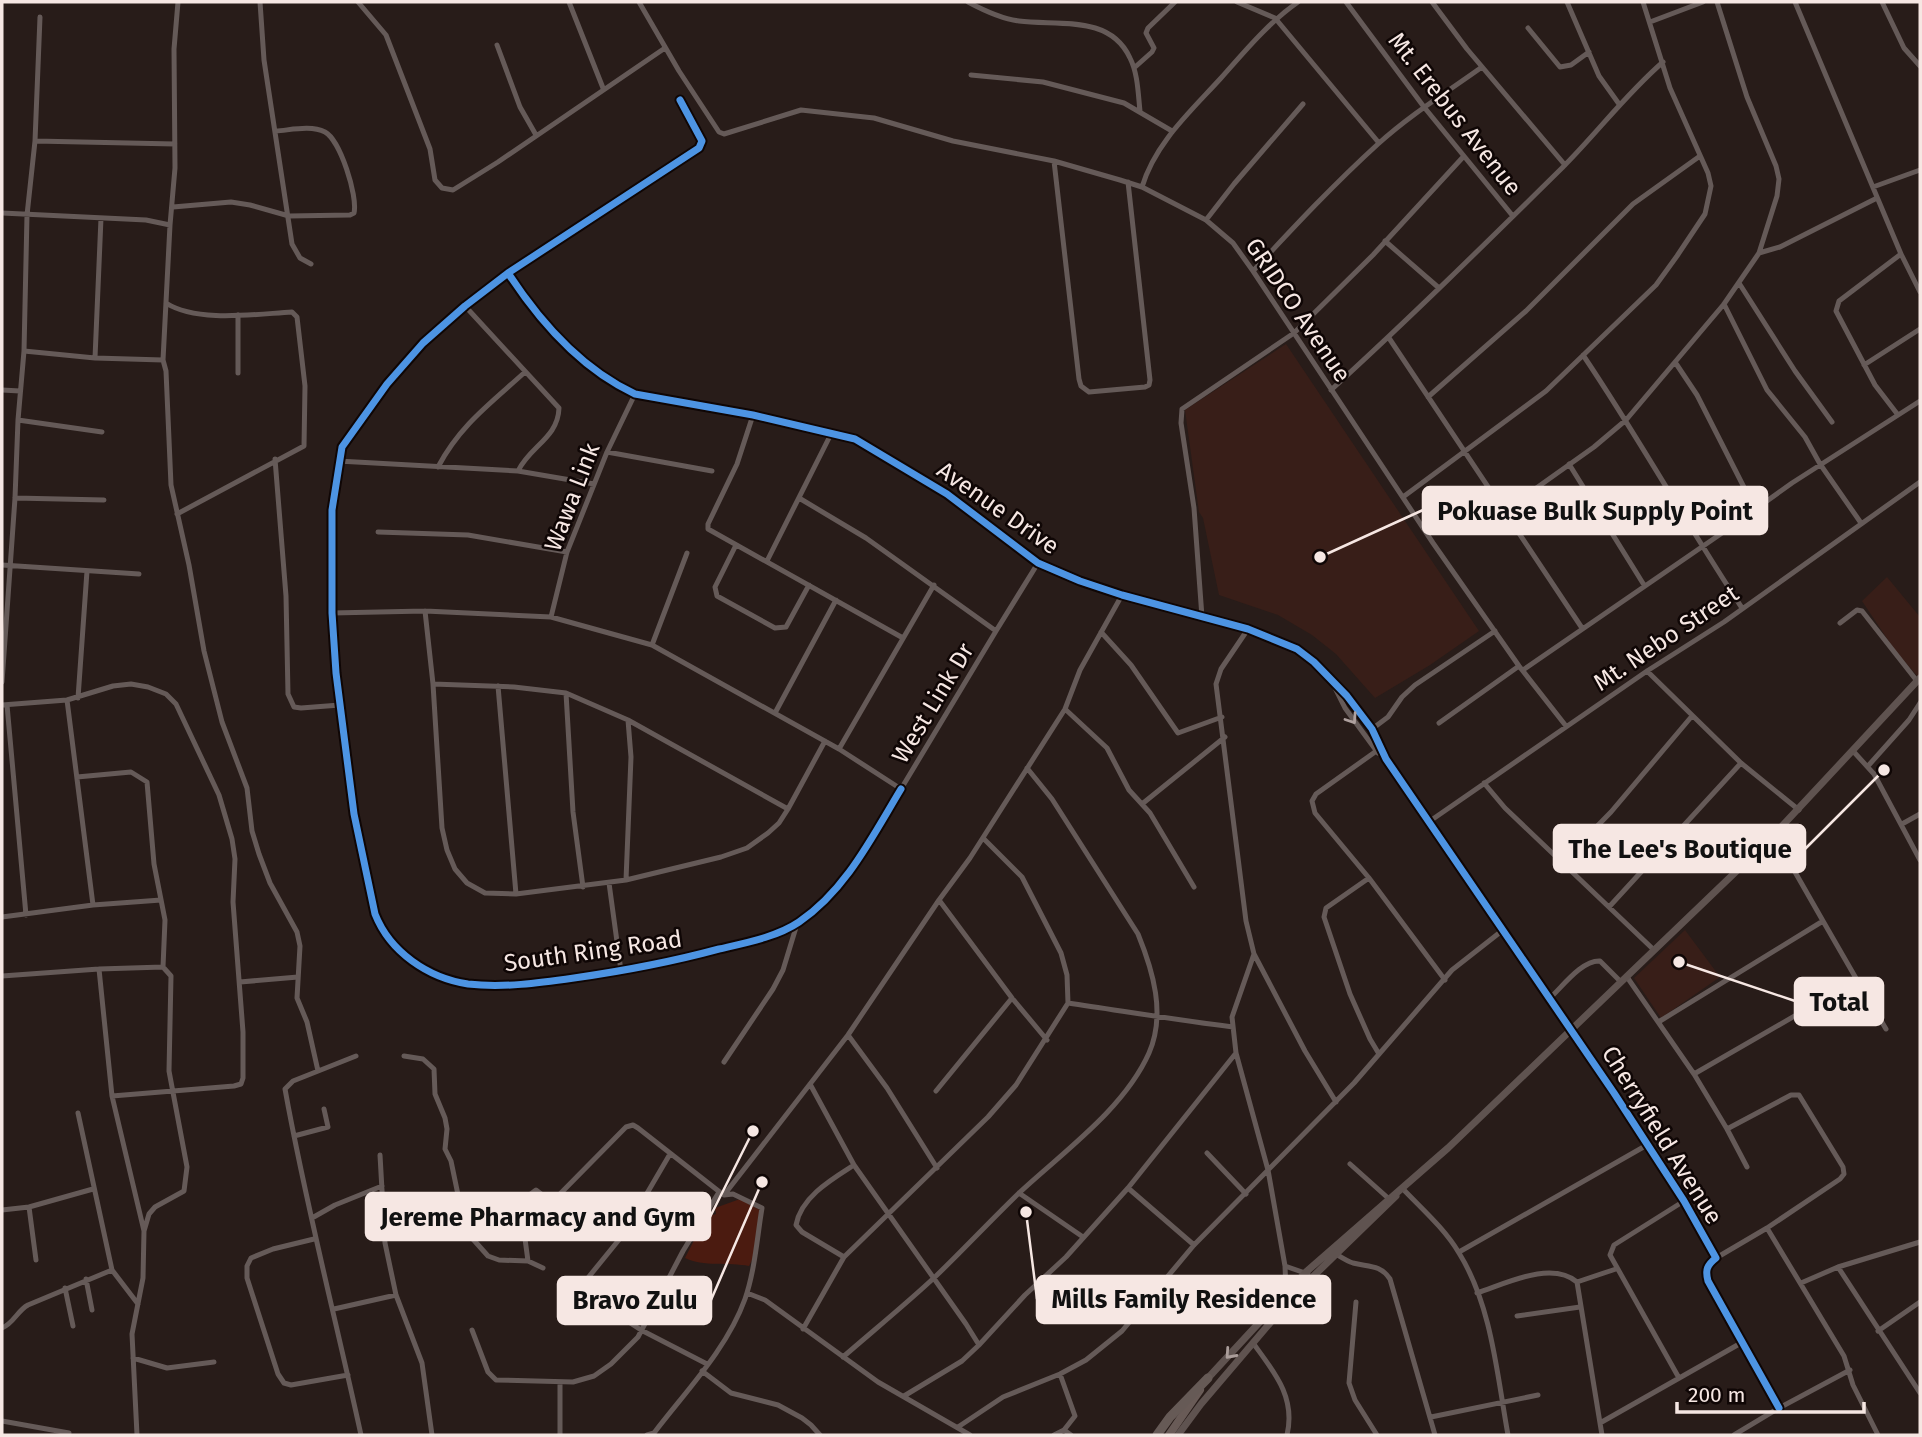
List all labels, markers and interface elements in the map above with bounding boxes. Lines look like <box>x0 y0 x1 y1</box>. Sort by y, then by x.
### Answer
street label: Mt. Erebus Avenue <box>1383 27 1527 201</box>
street label: GRIDCO Avenue <box>1239 233 1357 387</box>
street label: Wawa Link <box>539 438 606 555</box>
street label: Avenue Drive <box>932 456 1064 560</box>
callout: Pokuase Bulk Supply Point <box>1423 487 1767 534</box>
text: Pokuase Bulk Supply Point <box>1437 496 1754 527</box>
street label: Mt. Nebo Street <box>1588 579 1744 697</box>
street label: West Link Dr <box>886 637 980 768</box>
one-way arrow <box>1344 711 1357 724</box>
callout: The Lee's Boutique <box>1554 825 1805 872</box>
text: The Lee's Boutique <box>1568 834 1792 865</box>
street label: South Ring Road <box>502 925 684 977</box>
callout: Total <box>1795 978 1883 1025</box>
text: Total <box>1809 987 1869 1018</box>
street label: Cherryfield Avenue <box>1596 1041 1728 1229</box>
callout: Jereme Pharmacy and Gym <box>366 1193 710 1240</box>
text: Jereme Pharmacy and Gym <box>379 1202 696 1233</box>
callout: Mills Family Residence <box>1037 1276 1330 1323</box>
callout: Bravo Zulu <box>558 1277 711 1324</box>
text: Mills Family Residence <box>1052 1284 1316 1315</box>
text: Bravo Zulu <box>572 1285 698 1316</box>
one-way arrow <box>1225 1346 1238 1359</box>
scale bar <box>1677 1370 1864 1414</box>
text: 200 m <box>1688 1382 1745 1408</box>

